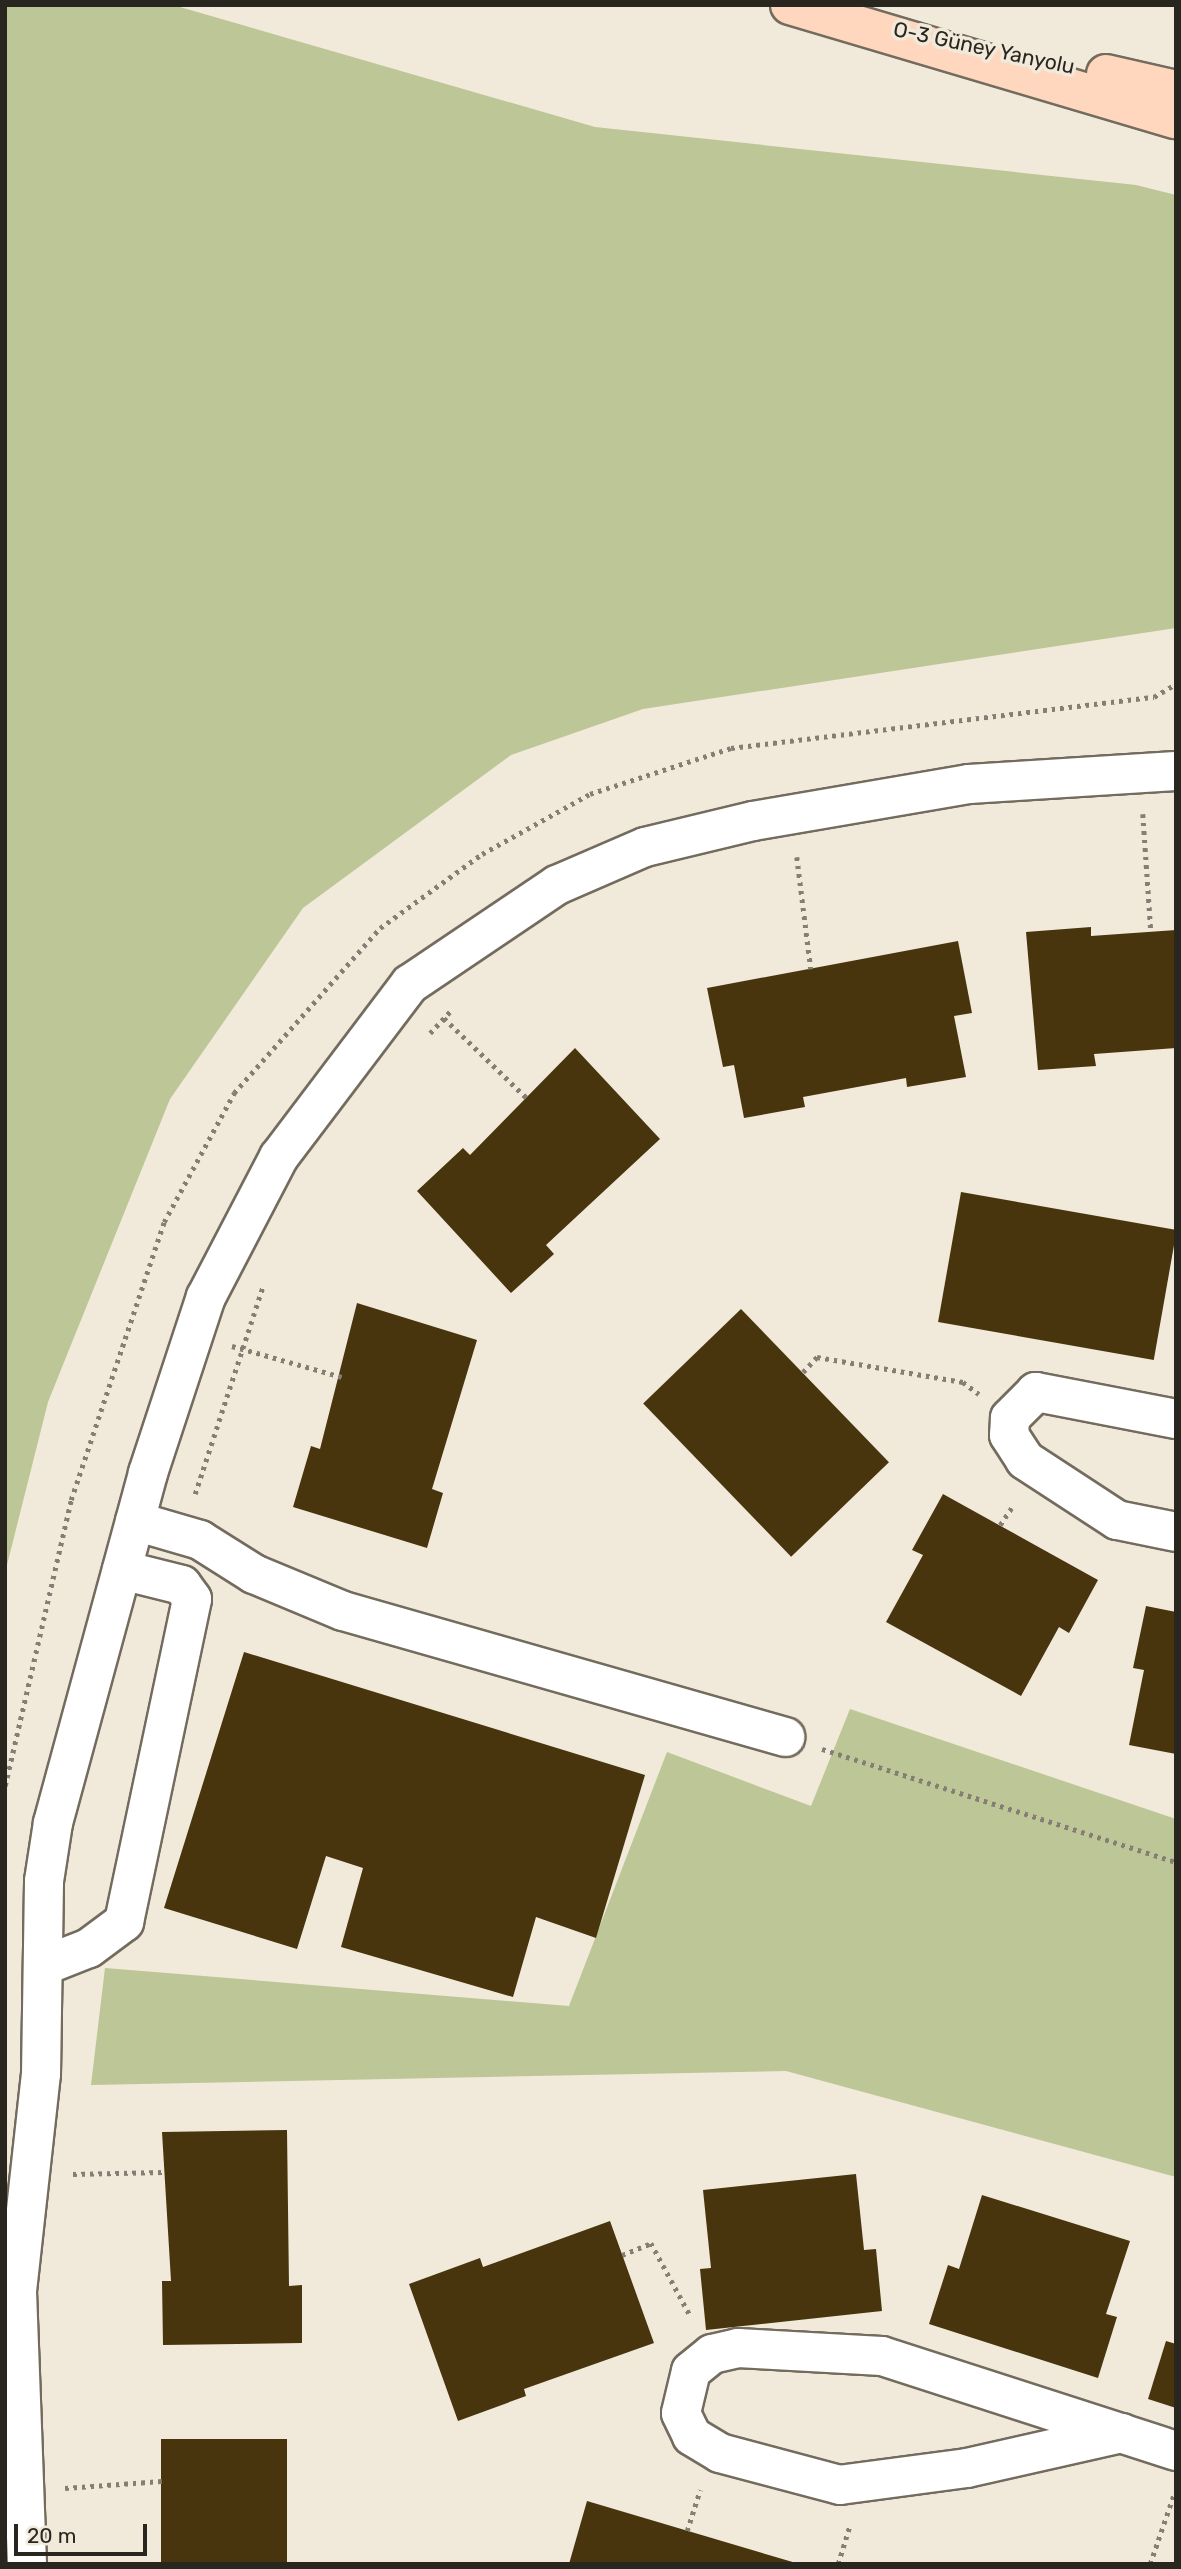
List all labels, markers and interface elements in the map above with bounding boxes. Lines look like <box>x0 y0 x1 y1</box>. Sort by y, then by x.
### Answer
street label: O-3 Güney Yanyolu <box>890 16 1078 80</box>
scale bar <box>18 2510 150 2554</box>
text: 20 m <box>27 2523 76 2548</box>

